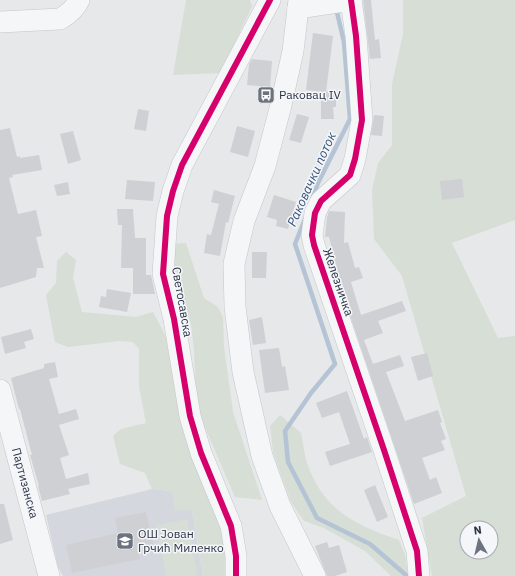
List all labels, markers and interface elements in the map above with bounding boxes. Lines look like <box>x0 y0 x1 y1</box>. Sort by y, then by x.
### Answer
bus stop icon: Раковац IV <box>256 85 276 105</box>
place label: Раковац IV <box>279 87 342 102</box>
water label: Раковачки поток <box>283 129 340 229</box>
street label: Железничка <box>320 246 357 318</box>
street label: Светосавска <box>169 266 196 339</box>
street label: Партизанска <box>9 446 42 520</box>
north arrow <box>459 520 499 560</box>
text: N <box>473 523 483 538</box>
place label: ОШ Јован Грчић Миленко <box>138 526 224 555</box>
school or university icon: ОШ Јован Грчић Миленко <box>115 531 135 551</box>

